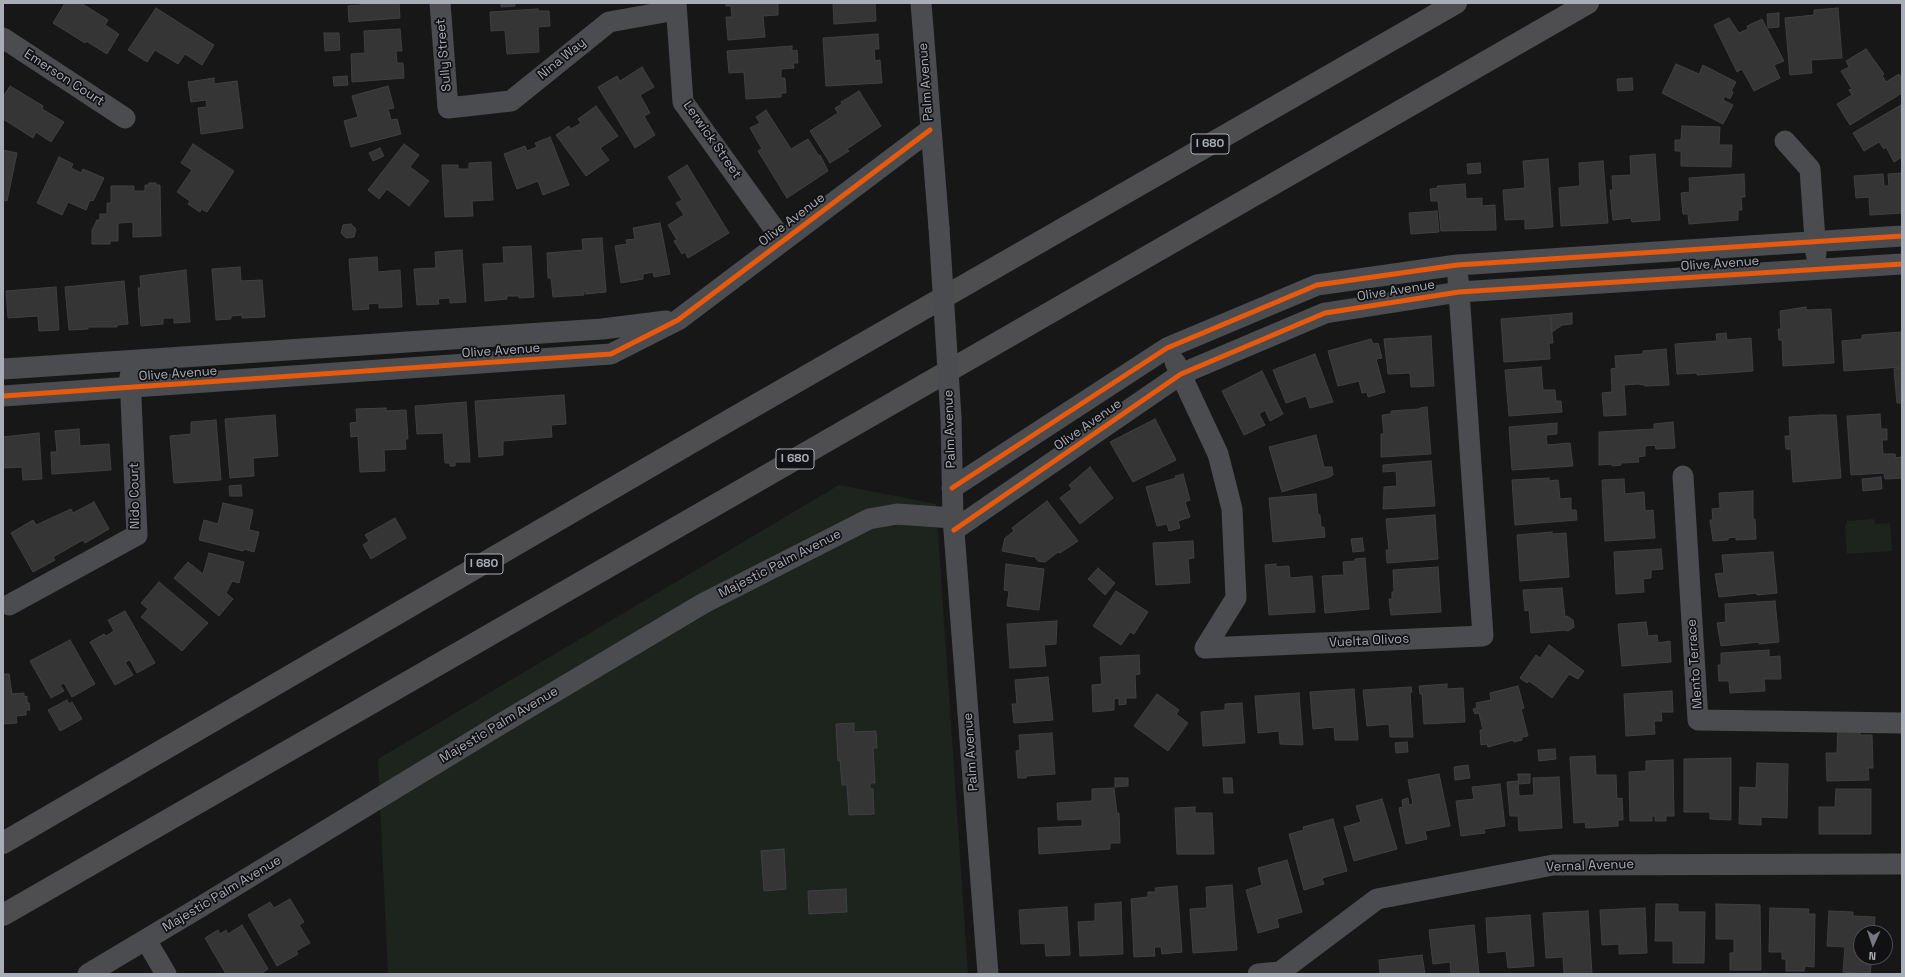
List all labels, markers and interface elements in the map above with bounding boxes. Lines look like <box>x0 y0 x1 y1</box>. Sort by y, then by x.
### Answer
street label: Sully Street <box>433 18 455 92</box>
street label: Nina Way <box>535 35 589 83</box>
street label: Palm Avenue <box>915 42 937 122</box>
street label: Emerson Court <box>21 46 107 110</box>
street label: Lerwick Street <box>679 98 745 182</box>
road number: I 680 <box>1191 134 1229 154</box>
street label: Olive Avenue <box>756 190 828 250</box>
street label: Olive Avenue <box>1680 253 1760 275</box>
street label: Olive Avenue <box>1356 277 1436 305</box>
street label: Olive Avenue <box>461 340 541 362</box>
street label: Olive Avenue <box>138 363 218 385</box>
street label: Palm Avenue <box>941 389 959 469</box>
street label: Olive Avenue <box>1051 396 1125 454</box>
road number: I 680 <box>776 449 814 469</box>
street label: Nido Court <box>127 462 143 530</box>
street label: Majestic Palm Avenue <box>716 526 844 602</box>
road number: I 680 <box>465 554 503 574</box>
street label: Mento Terrace <box>1684 618 1706 710</box>
street label: Vuelta Olivos <box>1329 631 1409 651</box>
street label: Majestic Palm Avenue <box>437 683 561 767</box>
street label: Palm Avenue <box>960 712 982 792</box>
street label: Majestic Palm Avenue <box>160 852 284 936</box>
street label: Vernal Avenue <box>1546 857 1634 875</box>
north arrow <box>1853 925 1893 965</box>
text: N <box>1868 949 1876 963</box>

